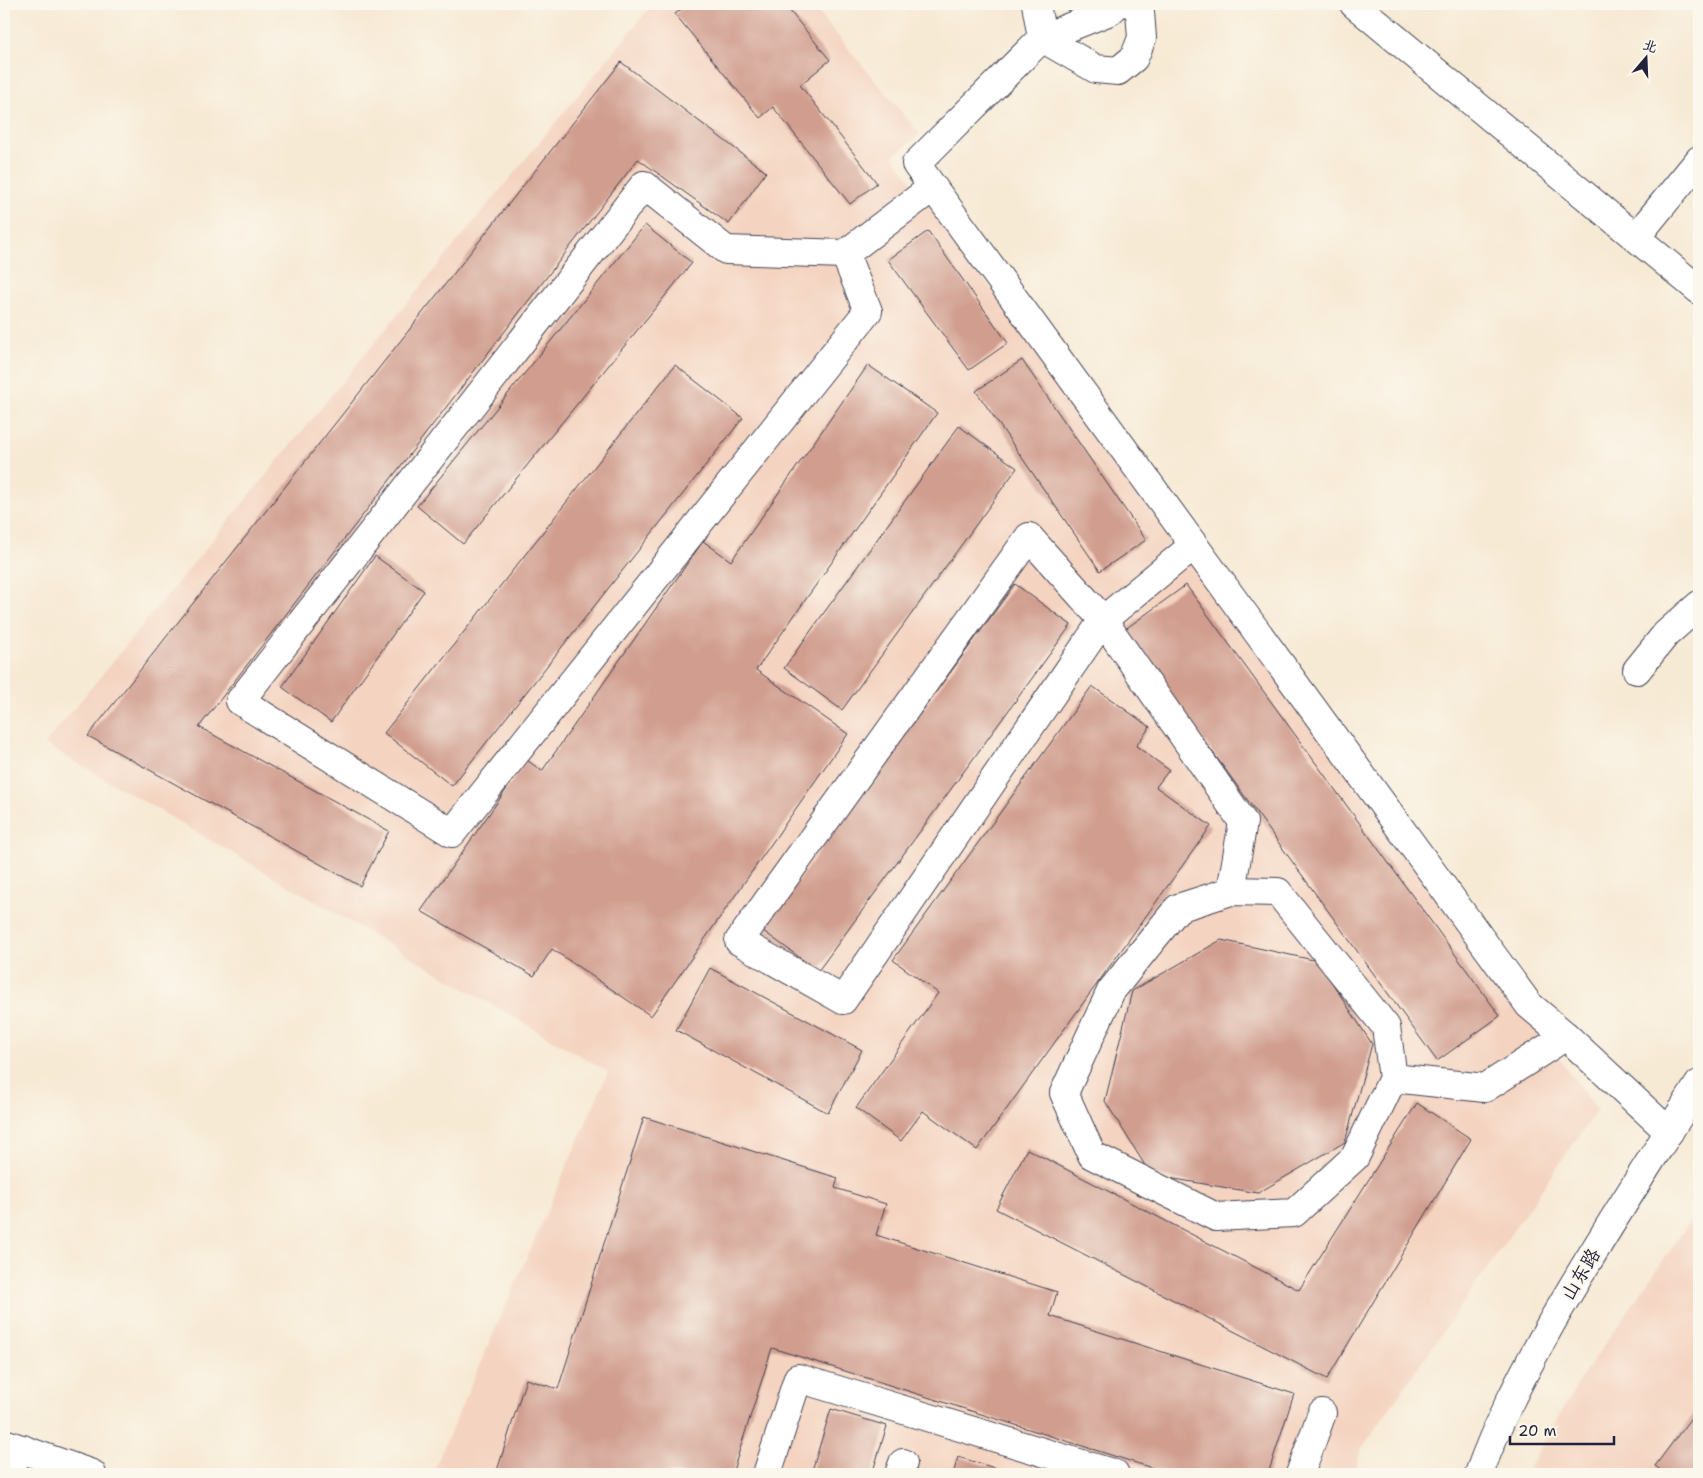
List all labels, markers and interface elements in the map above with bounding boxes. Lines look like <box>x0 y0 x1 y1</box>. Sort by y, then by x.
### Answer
north arrow <box>1620 32 1670 82</box>
text: 北 <box>1641 35 1660 56</box>
street label: 山东路 <box>1555 1243 1606 1305</box>
scale bar <box>1510 1413 1614 1445</box>
text: 20 m <box>1518 1421 1557 1441</box>

